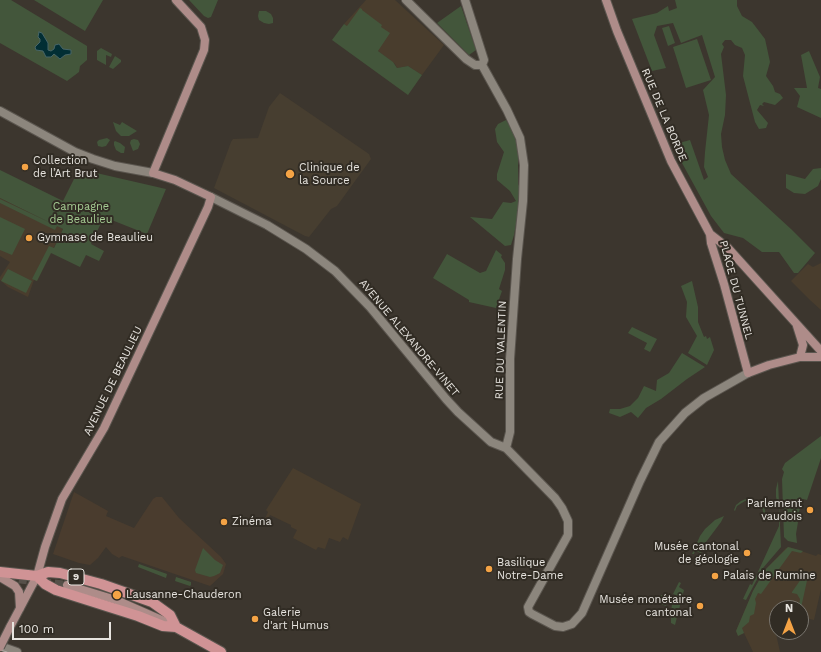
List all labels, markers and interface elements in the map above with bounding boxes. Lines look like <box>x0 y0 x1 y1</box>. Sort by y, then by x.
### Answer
street label: RUE DE LA BORDE <box>638 66 690 164</box>
place label: Collection de l’Art Brut <box>33 154 97 180</box>
place label: Clinique de la Source <box>299 161 360 187</box>
marker: Collection de l’Art Brut <box>20 162 30 172</box>
marker: Clinique de la Source <box>284 168 296 180</box>
park label: Campagne de Beaulieu <box>50 200 112 226</box>
place label: Gymnase de Beaulieu <box>37 231 153 245</box>
marker: Gymnase de Beaulieu <box>24 233 34 243</box>
street label: PLACE DU TUNNEL <box>716 239 756 341</box>
street label: AVENUE ALEXANDRE-VINET <box>356 277 462 399</box>
street label: RUE DU VALENTIN <box>493 300 509 400</box>
street label: AVENUE DE BEAULIEU <box>81 324 145 438</box>
place label: Parlement vaudois <box>747 497 802 523</box>
marker: Parlement vaudois <box>805 505 815 515</box>
place label: Zinéma <box>232 515 272 529</box>
marker: Zinéma <box>219 517 229 527</box>
place label: Musée cantonal de géologie <box>654 540 739 566</box>
marker: Musée cantonal de géologie <box>742 548 752 558</box>
place label: Basilique Notre-Dame <box>497 556 563 582</box>
marker: Basilique Notre-Dame <box>484 564 494 574</box>
road number: 9 <box>68 569 84 585</box>
place label: Palais de Rumine <box>723 569 816 583</box>
marker: Palais de Rumine <box>710 571 720 581</box>
place label: Lausanne-Chauderon <box>126 588 242 602</box>
marker: Lausanne-Chauderon <box>111 589 123 601</box>
place label: Musée monétaire cantonal <box>599 593 692 619</box>
north arrow <box>769 600 809 640</box>
marker: Musée monétaire cantonal <box>695 601 705 611</box>
text: N <box>785 602 793 615</box>
place label: Galerie d'art Humus <box>263 606 329 632</box>
scale bar <box>14 614 113 640</box>
marker: Galerie d'art Humus <box>250 614 260 624</box>
text: 100 m <box>19 622 54 636</box>

